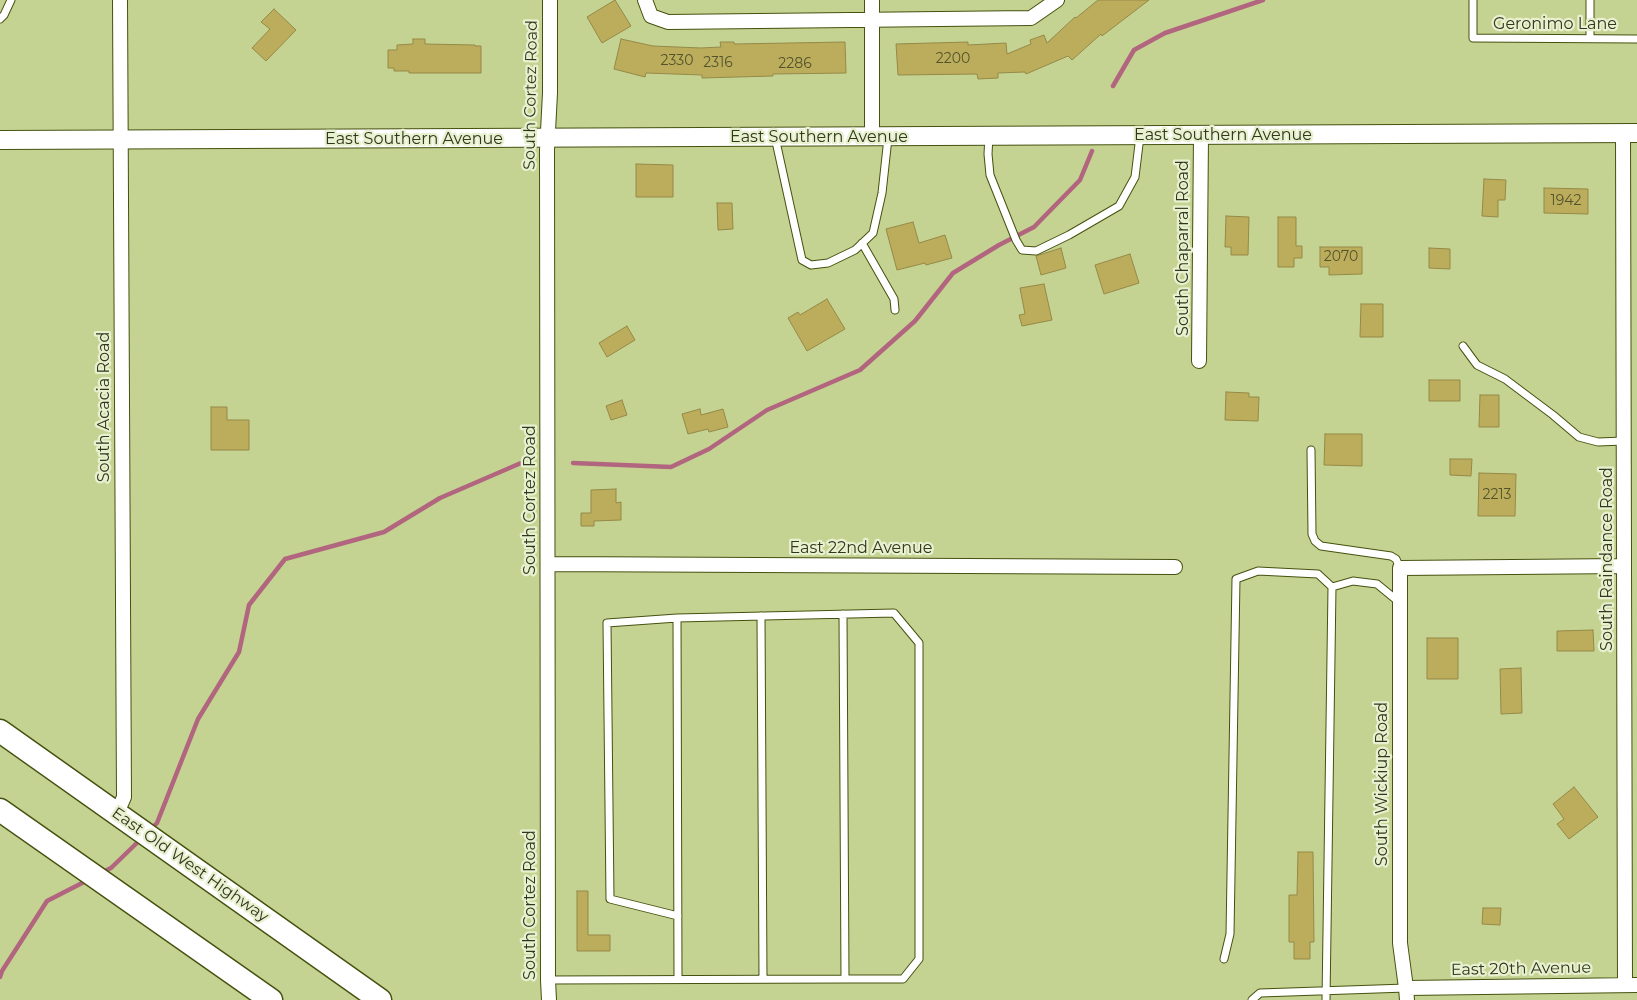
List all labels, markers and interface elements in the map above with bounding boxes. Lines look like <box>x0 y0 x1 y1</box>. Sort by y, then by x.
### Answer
street label: Geronimo Lane <box>1493 14 1617 34</box>
street label: South Cortez Road <box>520 20 542 170</box>
house number: 2200 <box>936 51 970 67</box>
house number: 2330 <box>661 53 693 69</box>
house number: 2316 <box>703 55 733 71</box>
house number: 2286 <box>778 56 812 72</box>
street label: East Southern Avenue <box>1134 125 1312 145</box>
street label: East Southern Avenue <box>730 127 908 147</box>
street label: East Southern Avenue <box>325 129 503 149</box>
street label: South Chaparral Road <box>1173 160 1193 336</box>
house number: 1942 <box>1551 193 1581 209</box>
house number: 2070 <box>1324 249 1358 265</box>
street label: South Acacia Road <box>94 332 114 482</box>
street label: South Cortez Road <box>520 425 540 575</box>
street label: South Raindance Road <box>1597 467 1617 651</box>
house number: 2213 <box>1483 487 1511 503</box>
street label: East 22nd Avenue <box>790 538 932 558</box>
street label: South Wickiup Road <box>1372 702 1392 866</box>
street label: East Old West Highway <box>108 804 272 926</box>
street label: South Cortez Road <box>520 830 540 980</box>
street label: East 20th Avenue <box>1451 958 1591 980</box>

